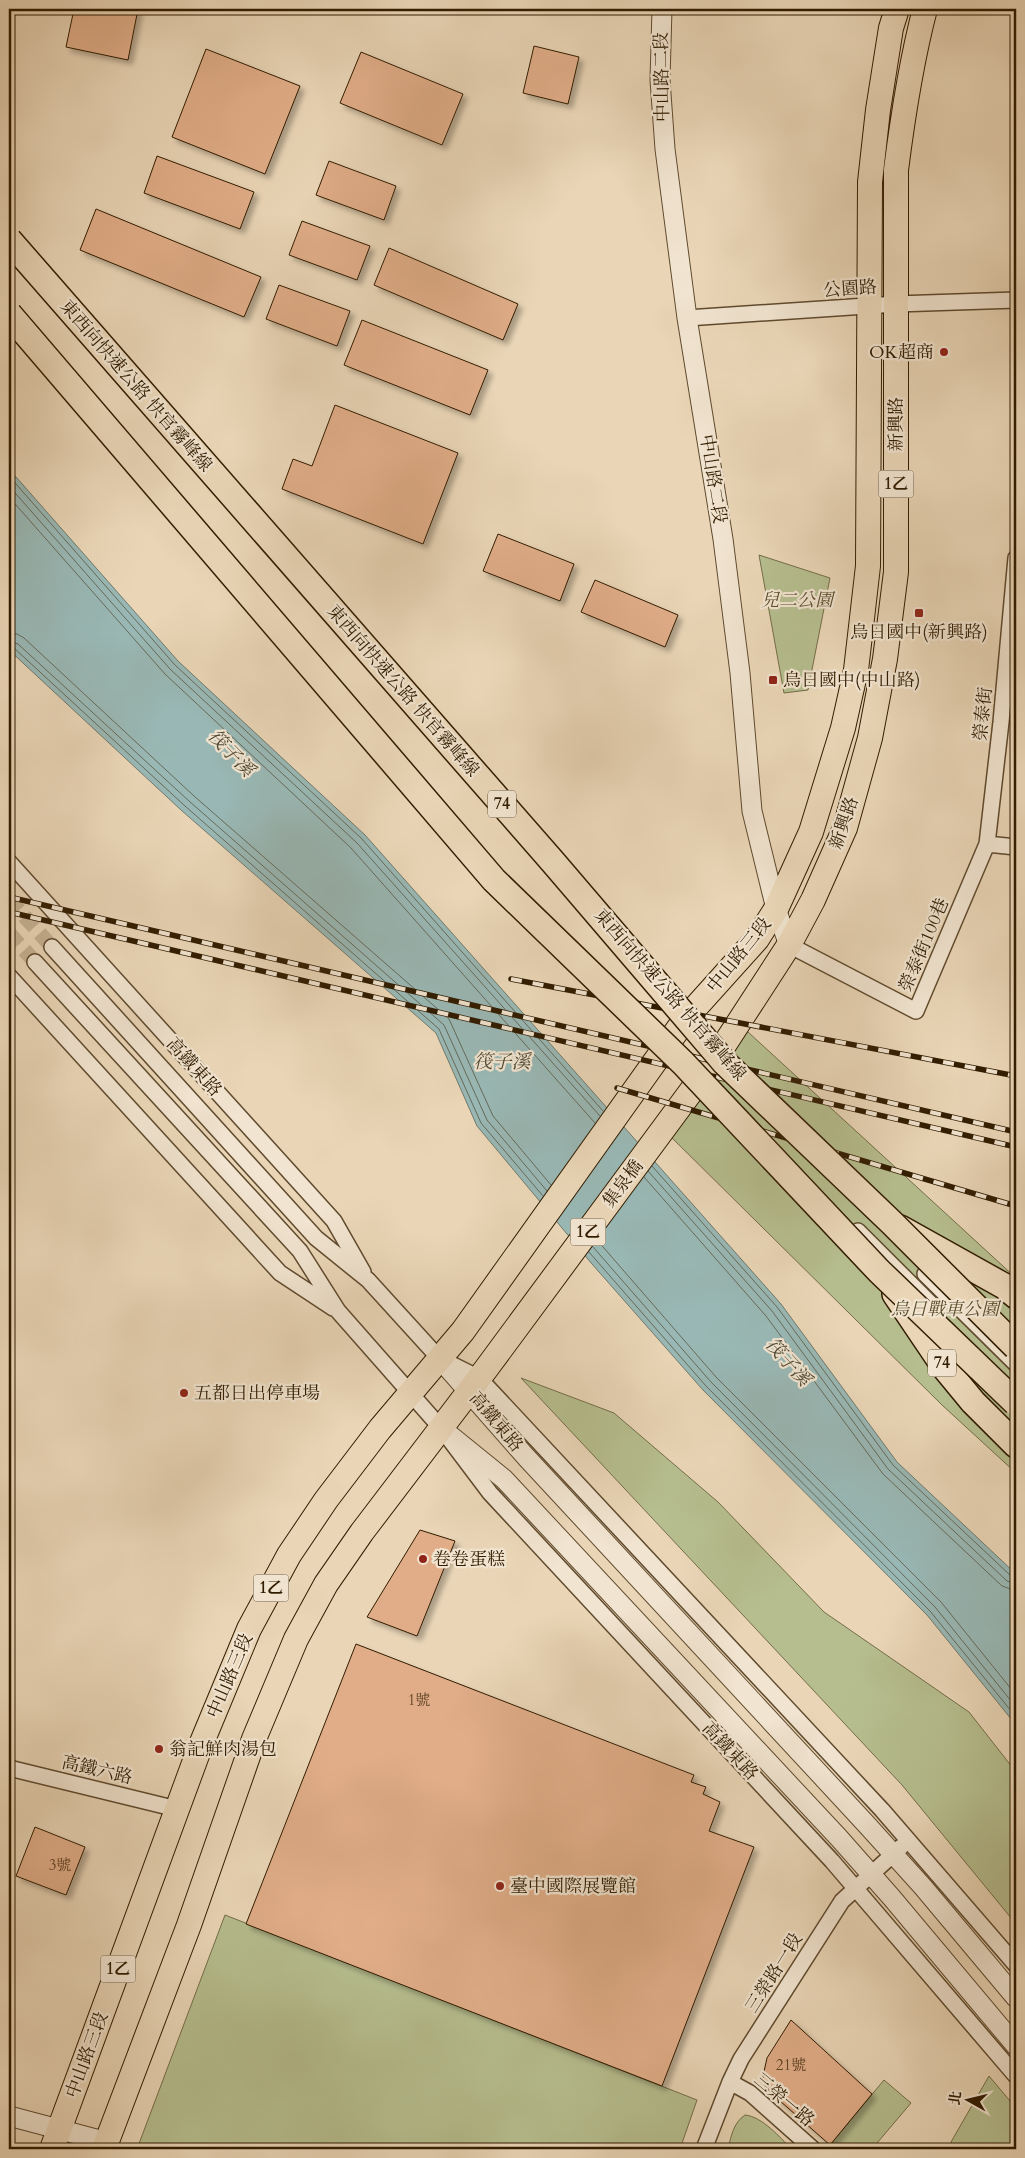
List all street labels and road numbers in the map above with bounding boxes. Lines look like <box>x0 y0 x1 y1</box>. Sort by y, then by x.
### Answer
street label: 中山路二段 <box>649 32 675 122</box>
street label: 公園路 <box>822 275 878 303</box>
street label: 東西向快速公路 快官霧峰線 <box>54 294 218 478</box>
street label: 新興路 <box>884 397 909 451</box>
street label: 中山路二段 <box>694 433 732 525</box>
road number: 1乙 <box>878 470 914 498</box>
street label: 東西向快速公路 快官霧峰線 <box>321 599 485 783</box>
street label: 榮泰街 <box>968 686 998 742</box>
road number: 74 <box>488 791 516 818</box>
street label: 新興路 <box>823 793 865 853</box>
street label: 榮泰街100巷 <box>893 894 955 996</box>
street label: 東西向快速公路 快官霧峰線 <box>588 903 752 1087</box>
street label: 中山路三段 <box>701 912 777 998</box>
street label: 高鐵東路 <box>161 1032 227 1102</box>
street label: 集泉橋 <box>597 1155 649 1213</box>
road number: 1乙 <box>570 1218 606 1246</box>
road number: 74 <box>928 1350 956 1376</box>
street label: 高鐵東路 <box>463 1386 529 1458</box>
road number: 1乙 <box>254 1575 288 1602</box>
street label: 中山路三段 <box>201 1630 259 1722</box>
street label: 高鐵東路 <box>696 1716 764 1786</box>
street label: 高鐵六路 <box>59 1750 135 1790</box>
street label: 三榮路一段 <box>740 1928 808 2018</box>
road number: 1乙 <box>100 1956 136 1982</box>
street label: 中山路三段 <box>60 2008 114 2102</box>
street label: 三榮一路 <box>748 2067 820 2133</box>

